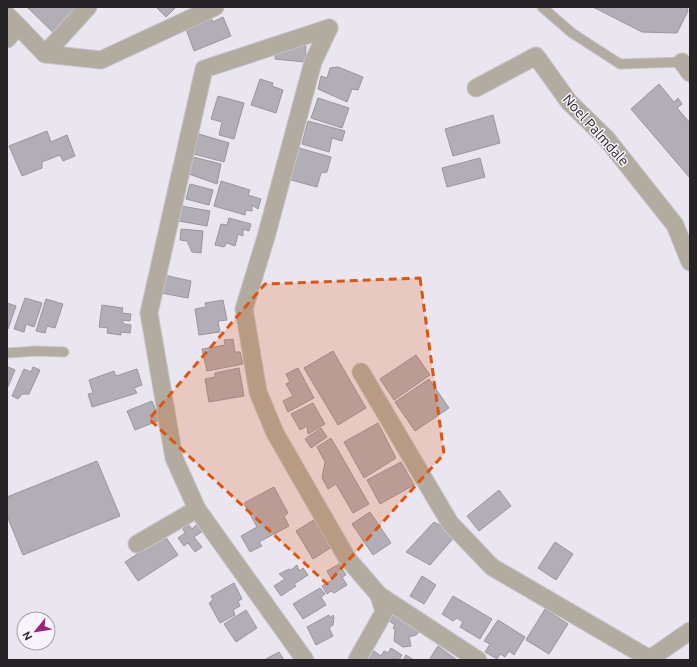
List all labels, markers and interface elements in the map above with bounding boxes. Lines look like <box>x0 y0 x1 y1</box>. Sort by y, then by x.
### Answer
street label: Noel Palmdale <box>560 91 632 169</box>
north arrow <box>16 611 56 651</box>
text: N <box>20 629 35 643</box>

